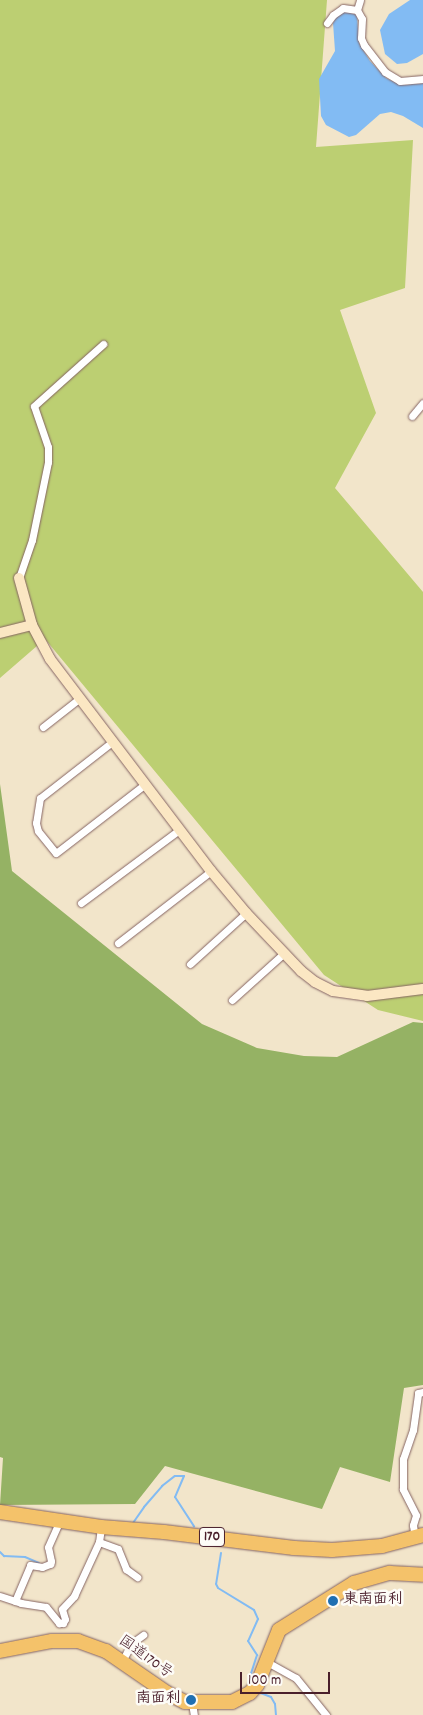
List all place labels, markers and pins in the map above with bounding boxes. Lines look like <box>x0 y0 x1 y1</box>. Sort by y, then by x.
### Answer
place label: 東南面利 <box>343 1592 403 1610</box>
marker: 東南面利 <box>327 1595 339 1607</box>
place label: 南面利 <box>136 1691 181 1709</box>
marker: 南面利 <box>185 1694 197 1706</box>

